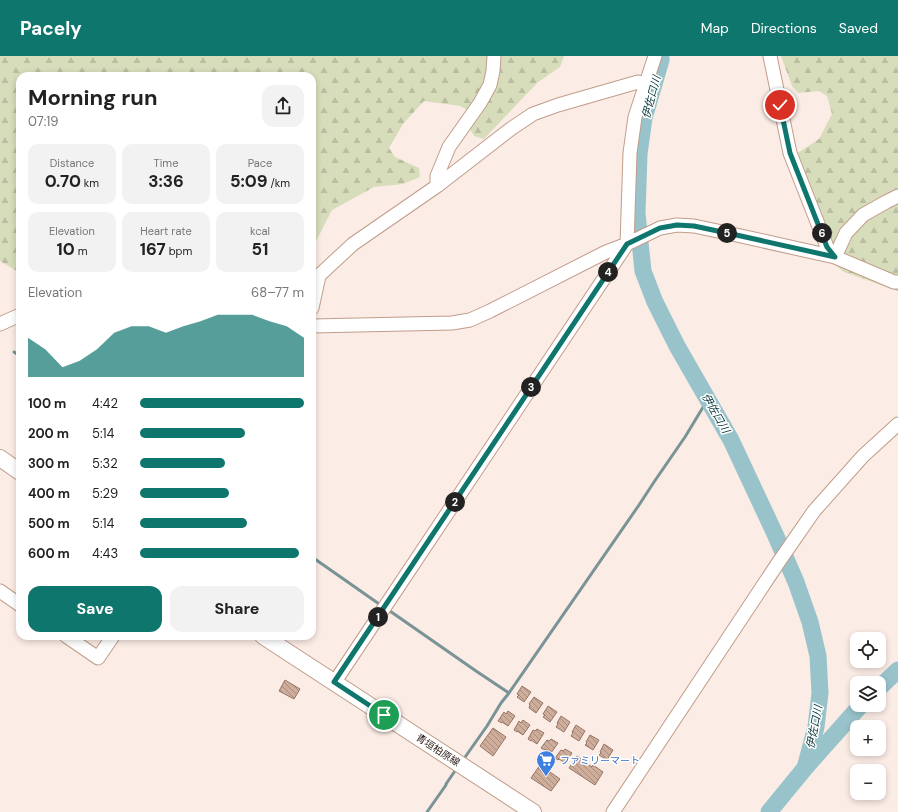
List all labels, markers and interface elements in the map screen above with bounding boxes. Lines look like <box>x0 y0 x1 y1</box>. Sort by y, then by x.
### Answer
text: Pacely <box>20 16 82 41</box>
text: Map <box>701 19 729 37</box>
text: Directions <box>751 19 817 37</box>
text: Saved <box>839 19 878 37</box>
water label: 伊佐口川 <box>639 73 664 120</box>
text: Morning run <box>28 83 158 112</box>
button: share <box>262 85 304 127</box>
pin <box>763 88 797 122</box>
icon: check <box>769 94 791 116</box>
text: 07:19 <box>28 113 59 130</box>
text: Distance <box>50 156 94 170</box>
text: Time <box>154 156 178 170</box>
text: Pace <box>248 156 272 170</box>
text: 0.70 <box>45 170 81 192</box>
text: 3:36 <box>148 170 184 192</box>
text: 5:09 <box>230 170 268 192</box>
text: km <box>81 176 99 190</box>
text: /km <box>268 176 290 190</box>
pin: 5 <box>717 223 737 243</box>
pin: 6 <box>812 223 832 243</box>
text: Elevation <box>49 224 95 238</box>
text: Heart rate <box>140 224 192 238</box>
text: kcal <box>250 224 270 238</box>
text: 5 <box>724 226 730 240</box>
text: 6 <box>819 226 825 240</box>
text: 10 <box>57 238 75 260</box>
text: 167 <box>140 238 166 260</box>
text: 51 <box>252 238 268 260</box>
text: m <box>75 244 87 258</box>
text: bpm <box>166 244 192 258</box>
pin: 4 <box>598 262 618 282</box>
text: 4 <box>604 265 612 279</box>
text: Elevation <box>28 284 82 301</box>
text: 68–77 m <box>251 284 304 301</box>
pin: 3 <box>521 377 541 397</box>
text: 3 <box>528 380 534 394</box>
water label: 伊佐口川 <box>699 390 734 436</box>
text: 100 m <box>28 395 66 412</box>
text: 4:42 <box>92 395 118 412</box>
text: 200 m <box>28 425 69 442</box>
text: 5:14 <box>92 425 115 442</box>
text: 300 m <box>28 455 69 472</box>
text: 5:32 <box>92 455 118 472</box>
text: 400 m <box>28 485 70 502</box>
text: 5:29 <box>92 485 118 502</box>
pin: 2 <box>445 492 465 512</box>
text: 2 <box>452 495 458 509</box>
text: 500 m <box>28 515 70 532</box>
text: 5:14 <box>92 515 115 532</box>
text: 600 m <box>28 545 70 562</box>
text: 4:43 <box>92 545 118 562</box>
button: Save <box>28 586 162 632</box>
button: Share <box>170 586 304 632</box>
pin: 1 <box>368 607 388 627</box>
text: 1 <box>376 610 380 624</box>
map controls <box>850 632 886 800</box>
button: locate <box>850 632 886 668</box>
button: layers <box>850 676 886 712</box>
pin <box>367 698 401 732</box>
water label: 伊佐口川 <box>803 703 825 750</box>
icon: arrive <box>373 704 395 726</box>
button: + <box>850 720 886 756</box>
street label: 青垣柏原線 <box>413 731 463 769</box>
supermarket icon: ファミリーマート <box>535 749 557 777</box>
place label: ファミリーマート <box>560 754 640 767</box>
button: − <box>850 764 886 800</box>

